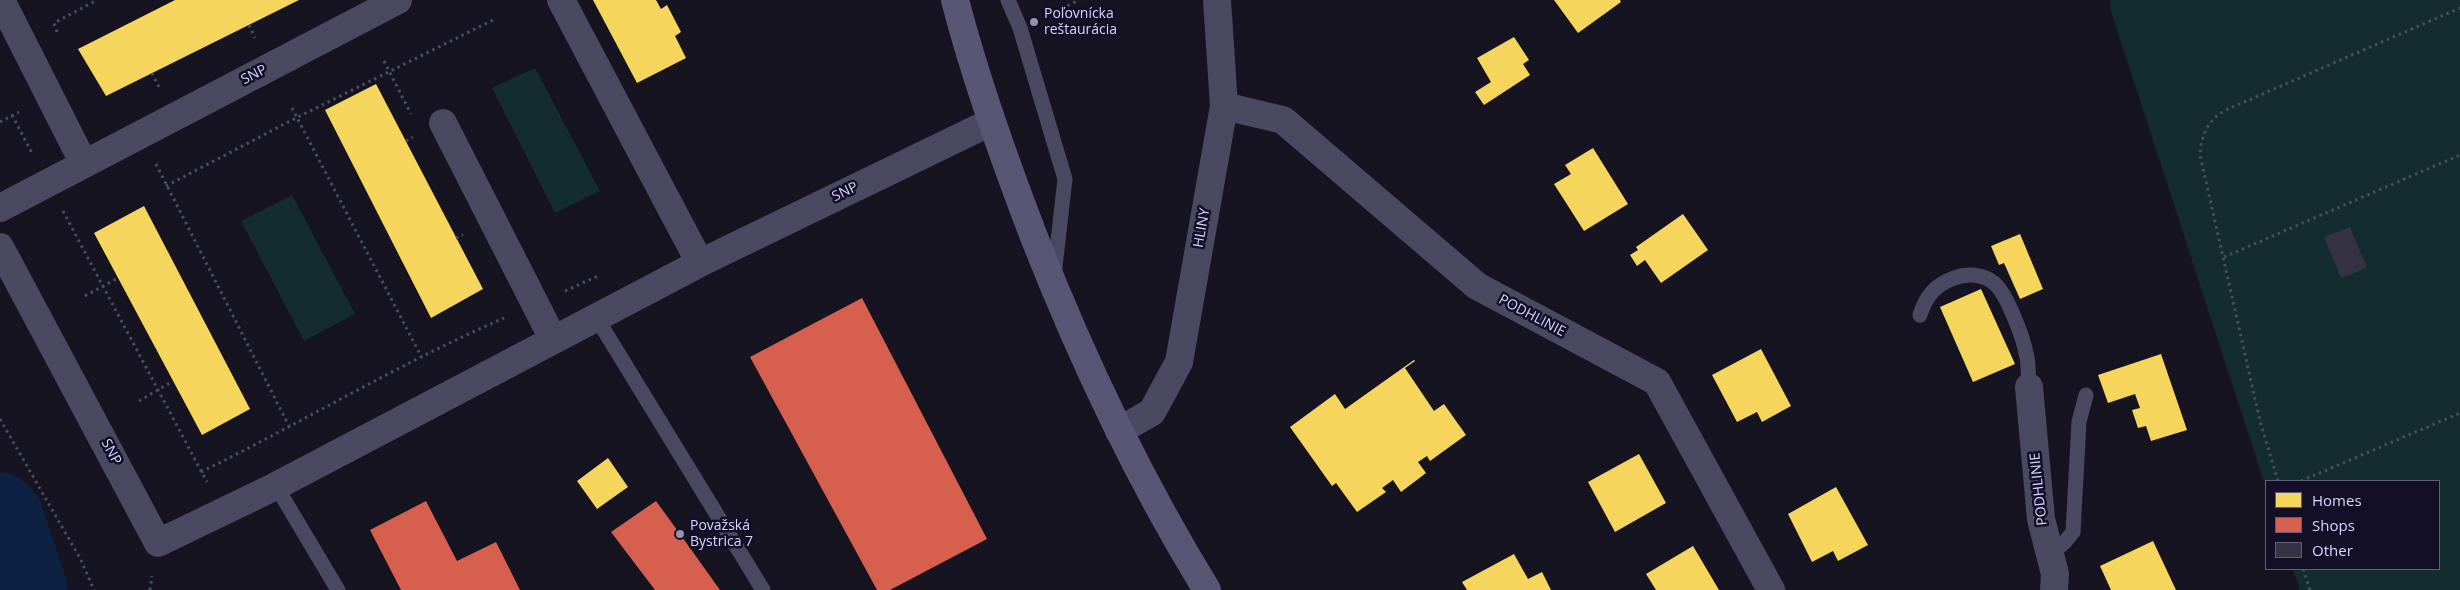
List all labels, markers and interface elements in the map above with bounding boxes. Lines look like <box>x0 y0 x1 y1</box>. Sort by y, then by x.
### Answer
place label: Poľovnícka reštaurácia <box>1044 6 1117 38</box>
marker: Poľovnícka reštaurácia <box>1028 16 1040 28</box>
street label: SNP <box>238 61 270 89</box>
street label: SNP <box>829 179 861 205</box>
street label: HLINY <box>1190 207 1214 249</box>
street label: PODHLINIE <box>1496 291 1568 341</box>
street label: SNP <box>97 436 125 468</box>
street label: PODHLINIE <box>2027 452 2051 526</box>
legend <box>2265 480 2440 570</box>
text: Homes <box>2312 490 2362 510</box>
text: Shops <box>2312 515 2355 535</box>
place label: Považská Bystrica 7 <box>690 518 753 550</box>
marker: Považská Bystrica 7 <box>674 528 686 540</box>
text: Other <box>2312 540 2353 560</box>

